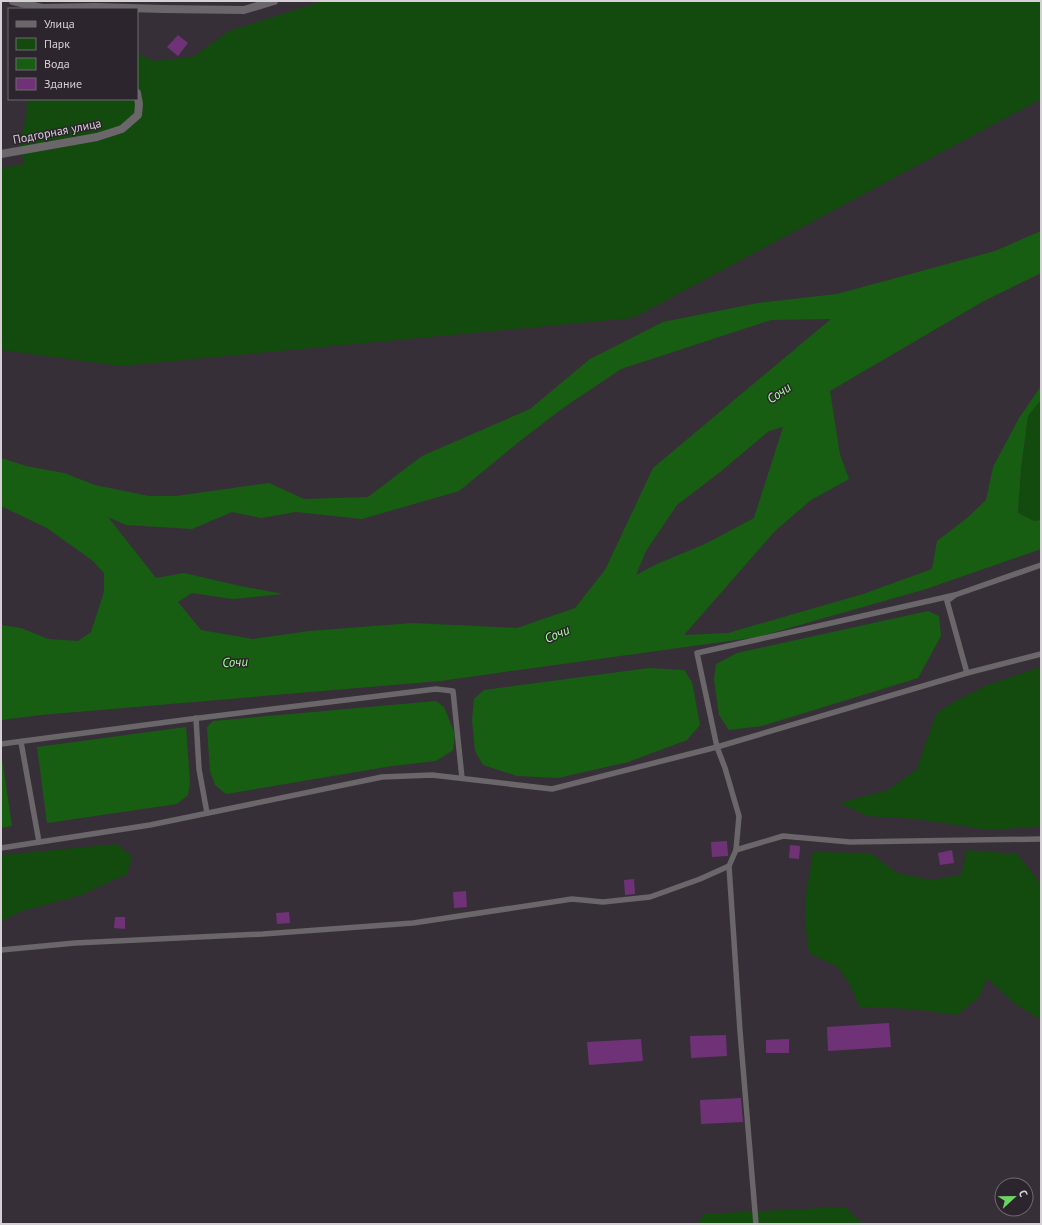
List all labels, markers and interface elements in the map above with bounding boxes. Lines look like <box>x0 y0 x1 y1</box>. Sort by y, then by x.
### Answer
legend <box>8 8 138 100</box>
text: Улица <box>44 16 75 31</box>
text: Парк <box>44 36 70 51</box>
text: Вода <box>44 56 70 71</box>
text: Здание <box>44 76 82 91</box>
street label: Подгорная улица <box>11 115 103 147</box>
water label: Сочи <box>764 378 795 407</box>
water label: Сочи <box>542 621 572 647</box>
water label: Сочи <box>222 653 249 671</box>
north arrow <box>994 1177 1034 1217</box>
text: С <box>1016 1188 1031 1199</box>

